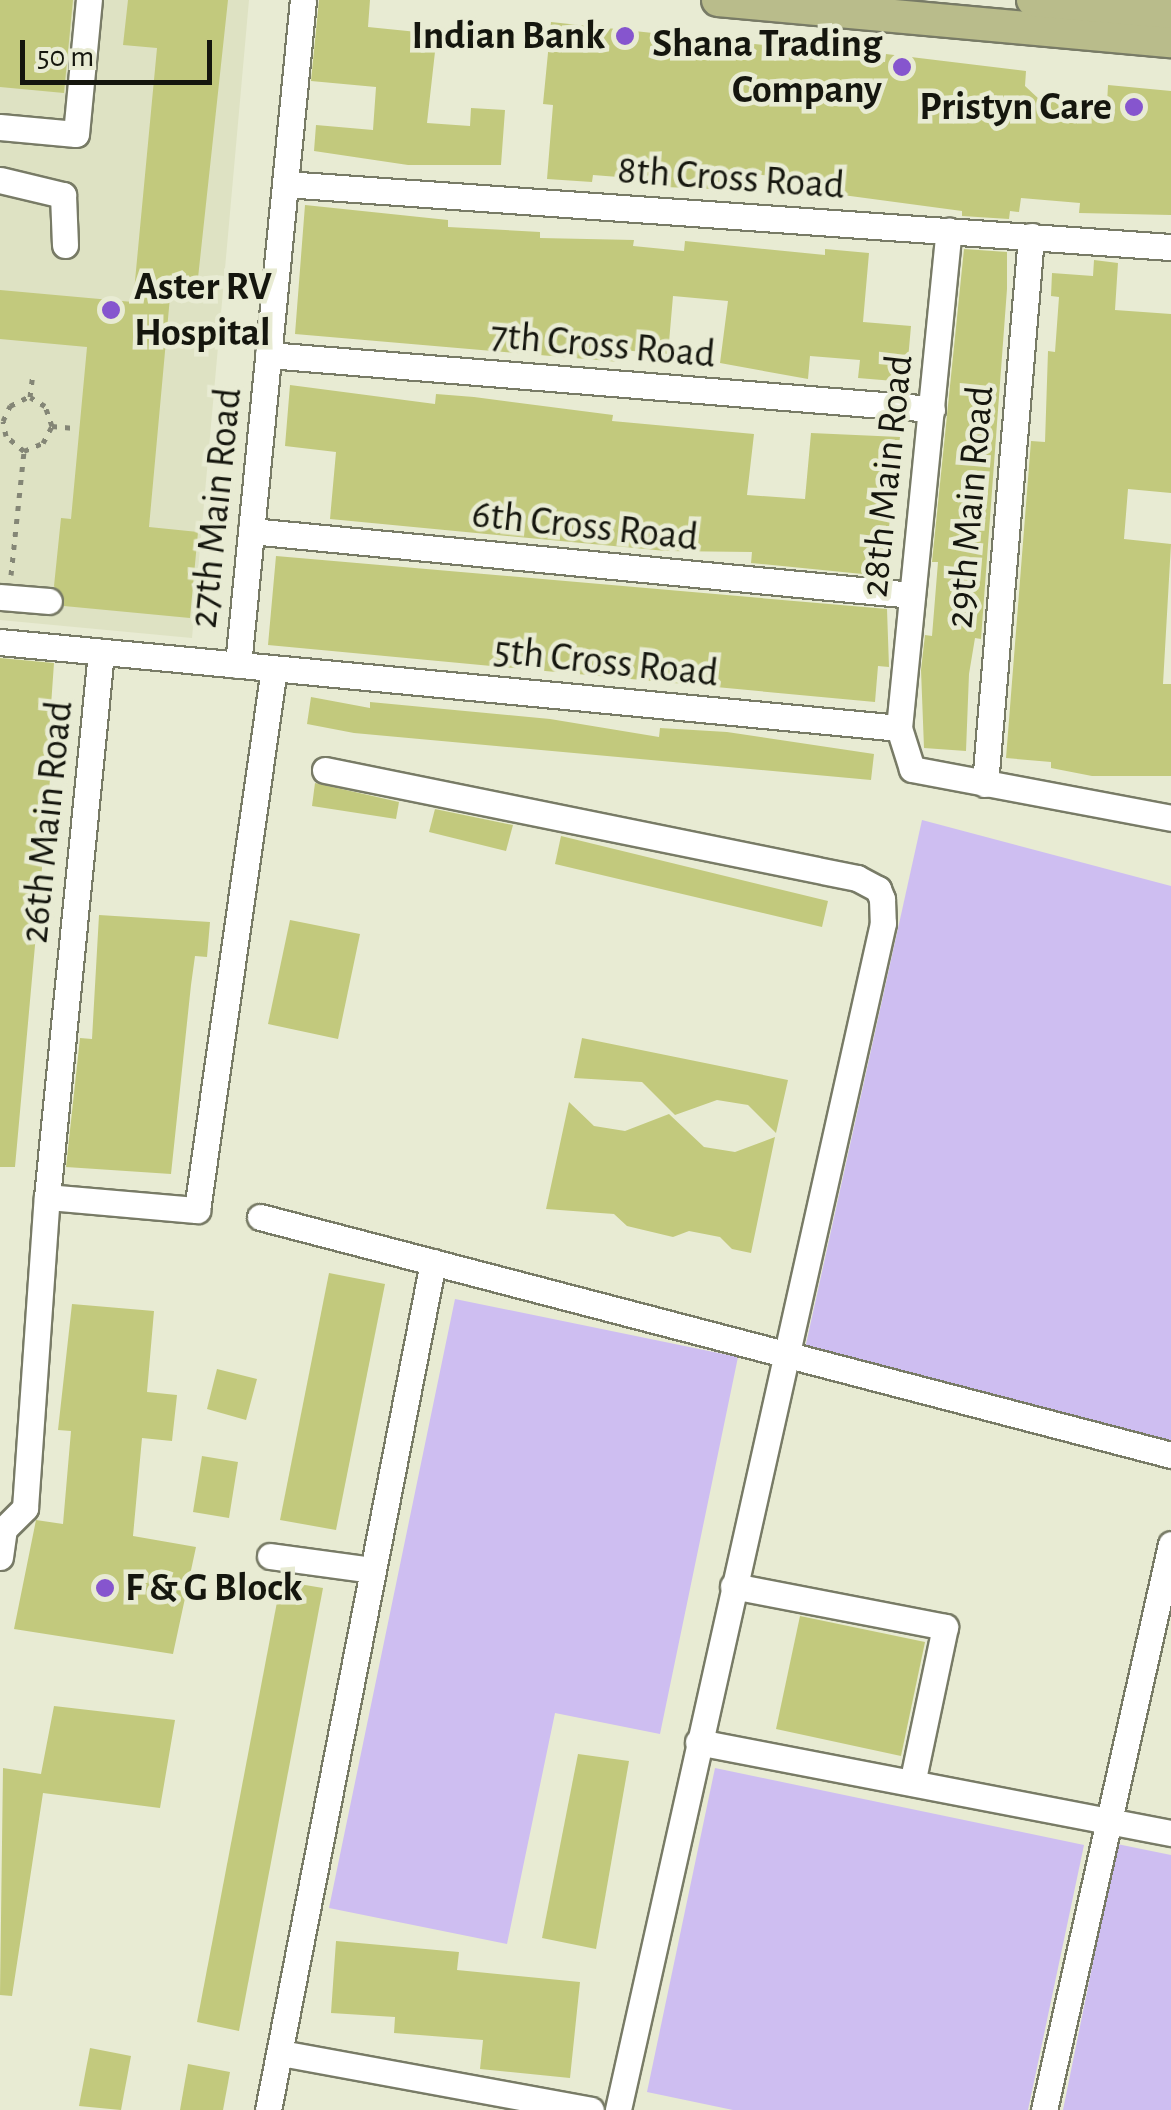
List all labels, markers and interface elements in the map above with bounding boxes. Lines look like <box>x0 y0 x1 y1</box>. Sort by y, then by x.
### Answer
place label: Indian Bank <box>411 12 605 60</box>
scale bar <box>25 20 218 82</box>
place label: Shana Trading Company <box>652 20 882 114</box>
marker: Indian Bank <box>614 25 636 47</box>
text: 50 m <box>37 42 94 72</box>
marker: Shana Trading Company <box>891 56 913 78</box>
place label: Pristyn Care <box>919 83 1112 131</box>
marker: Pristyn Care <box>1121 94 1147 120</box>
street label: 8th Cross Road <box>616 146 846 210</box>
place label: Aster RV Hospital <box>134 263 272 357</box>
marker: Aster RV Hospital <box>98 297 124 323</box>
street label: 7th Cross Road <box>489 311 717 379</box>
street label: 28th Main Road <box>850 352 924 600</box>
street label: 29th Main Road <box>935 384 1005 630</box>
street label: 27th Main Road <box>180 386 252 630</box>
street label: 6th Cross Road <box>469 490 701 562</box>
street label: 5th Cross Road <box>492 626 720 698</box>
street label: 26th Main Road <box>10 699 84 945</box>
place label: F & G Block <box>125 1564 302 1612</box>
marker: F & G Block <box>94 1577 116 1599</box>

